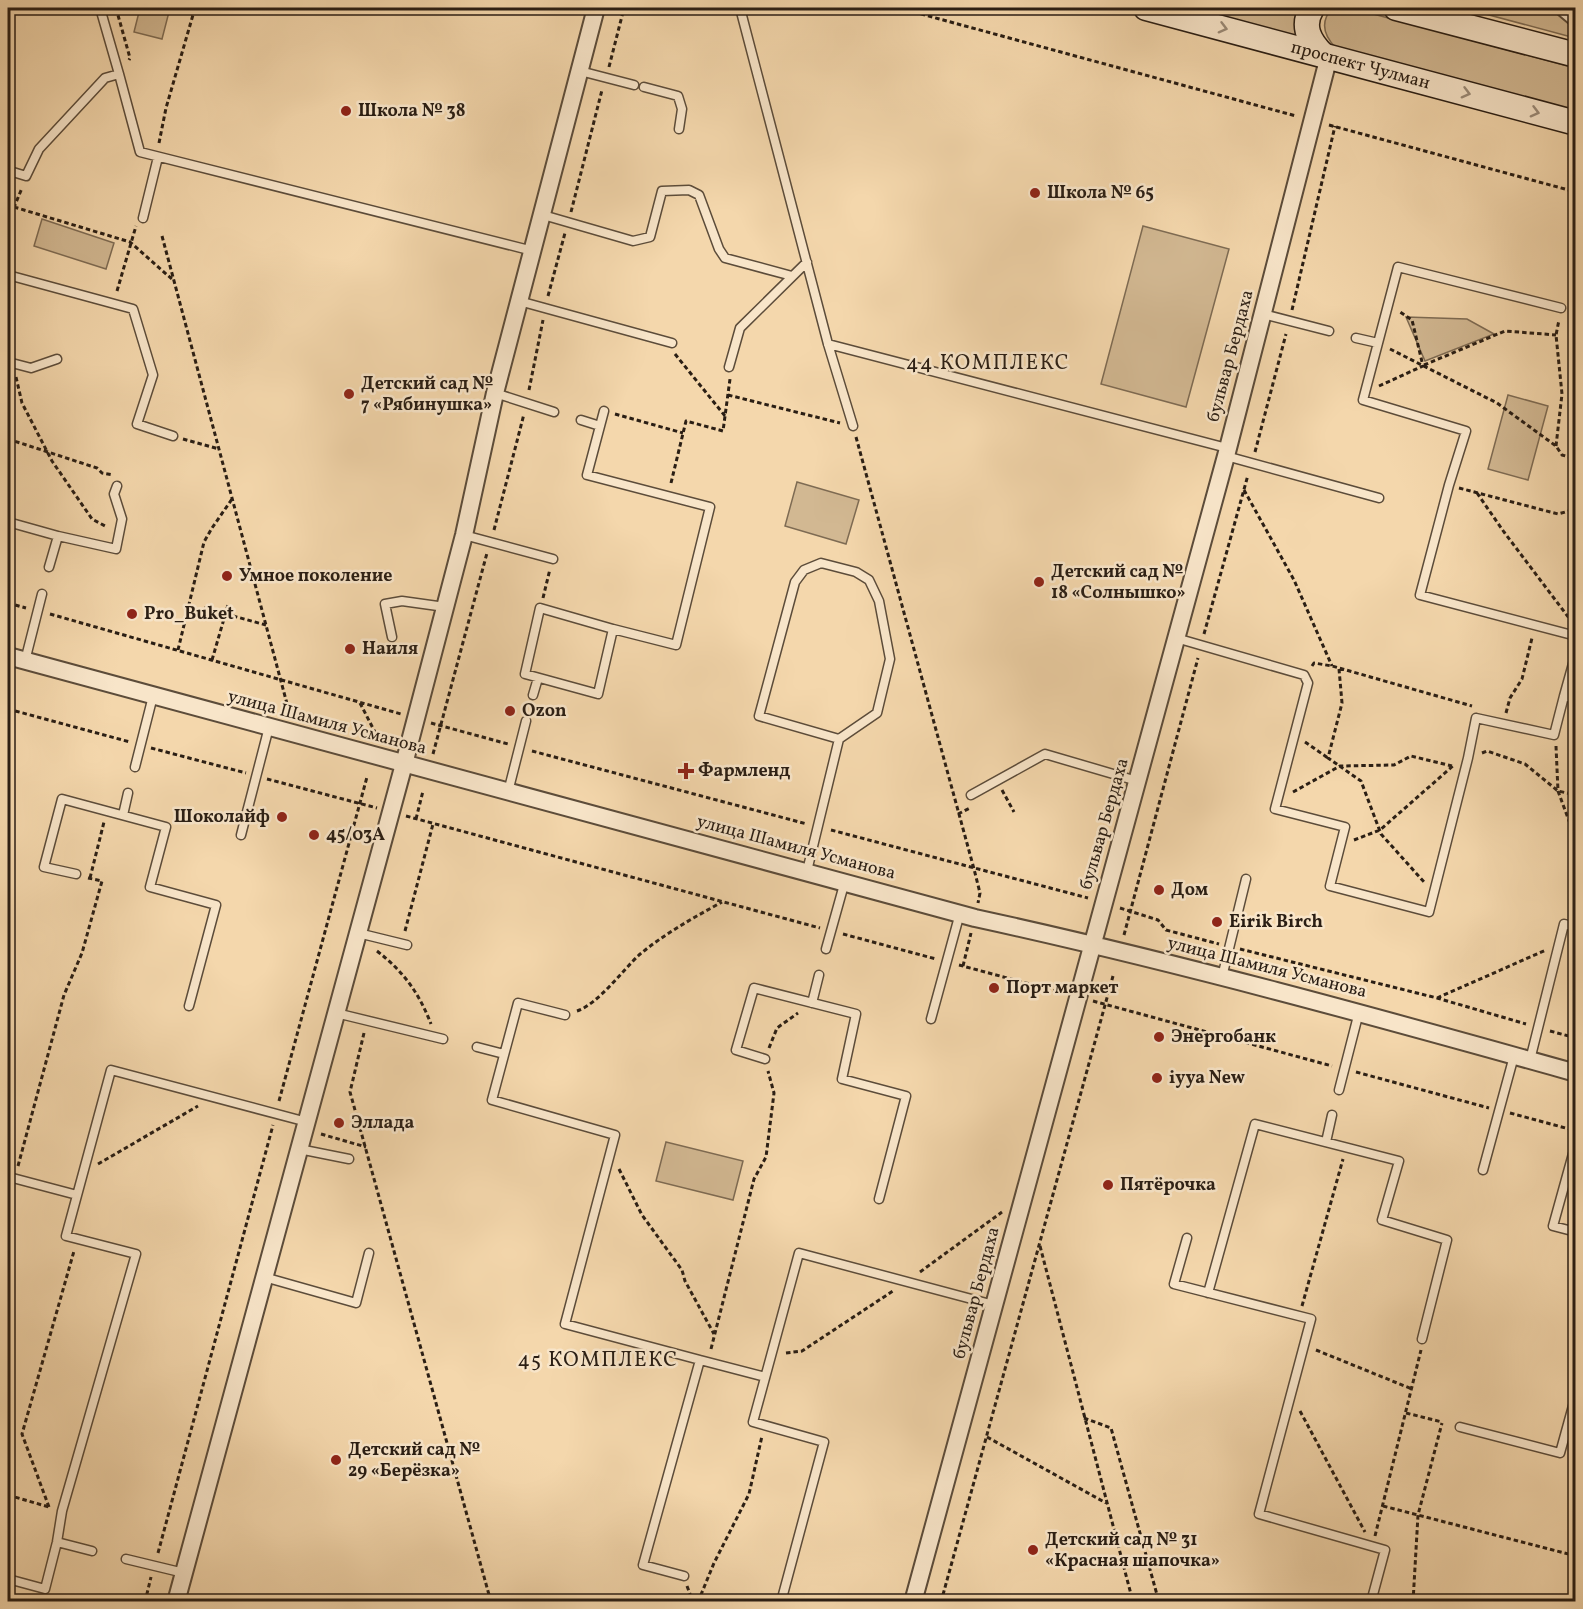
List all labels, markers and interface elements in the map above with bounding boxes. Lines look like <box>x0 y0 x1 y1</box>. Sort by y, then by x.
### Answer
one-way arrow <box>1217 21 1227 33</box>
street label: проспект Чулман <box>1288 35 1433 96</box>
one-way arrow <box>1461 86 1471 99</box>
place label: Школа № 38 <box>358 99 465 124</box>
marker: Школа № 38 <box>339 104 353 118</box>
one-way arrow <box>1529 105 1540 117</box>
place label: Школа № 65 <box>1047 181 1154 206</box>
marker: Школа № 65 <box>1028 186 1042 200</box>
street label: бульвар Бердаха <box>1201 287 1261 425</box>
district label: 44 КОМПЛЕКС <box>906 349 1070 378</box>
place label: Детский сад № 7 «Рябинушка» <box>361 372 493 418</box>
marker: Детский сад № 7 «Рябинушка» <box>342 387 356 401</box>
place label: Детский сад № 18 «Солнышко» <box>1051 560 1186 606</box>
place label: Умное поколение <box>239 564 393 589</box>
marker: Умное поколение <box>220 569 234 583</box>
marker: Детский сад № 18 «Солнышко» <box>1032 575 1046 589</box>
place label: Pro_Buket <box>144 602 234 627</box>
marker: Pro_Buket <box>125 607 139 621</box>
place label: Наиля <box>362 637 418 662</box>
marker: Наиля <box>343 642 357 656</box>
street label: улица Шамиля Усманова <box>225 684 429 762</box>
place label: Ozon <box>522 699 567 724</box>
marker: Ozon <box>503 704 517 718</box>
street label: бульвар Бердаха <box>1074 755 1136 893</box>
place label: Фармленд <box>698 759 790 784</box>
marker: Фармленд <box>679 764 693 778</box>
place label: Шоколайф <box>174 805 270 830</box>
street label: улица Шамиля Усманова <box>694 809 898 887</box>
marker: Шоколайф <box>275 810 289 824</box>
place label: 45/03А <box>326 823 385 848</box>
marker: 45/03А <box>307 828 321 842</box>
place label: Дом <box>1171 878 1209 903</box>
marker: Дом <box>1152 883 1166 897</box>
place label: Eirik Birch <box>1229 910 1323 935</box>
marker: Eirik Birch <box>1210 915 1224 929</box>
street label: улица Шамиля Усманова <box>1165 931 1369 1005</box>
place label: Порт маркет <box>1006 976 1118 1001</box>
marker: Порт маркет <box>987 981 1001 995</box>
place label: Энергобанк <box>1171 1025 1276 1050</box>
marker: Энергобанк <box>1152 1030 1166 1044</box>
place label: iyya New <box>1169 1066 1245 1091</box>
marker: iyya New <box>1150 1071 1164 1085</box>
place label: Эллада <box>351 1111 414 1136</box>
marker: Эллада <box>332 1116 346 1130</box>
place label: Пятёрочка <box>1120 1173 1216 1198</box>
marker: Пятёрочка <box>1101 1178 1115 1192</box>
street label: бульвар Бердаха <box>947 1224 1007 1362</box>
district label: 45 КОМПЛЕКС <box>518 1346 678 1375</box>
place label: Детский сад № 29 «Берёзка» <box>348 1438 480 1484</box>
marker: Детский сад № 29 «Берёзка» <box>329 1453 343 1467</box>
place label: Детский сад № 31 «Красная шапочка» <box>1045 1528 1220 1574</box>
marker: Детский сад № 31 «Красная шапочка» <box>1026 1543 1040 1557</box>

